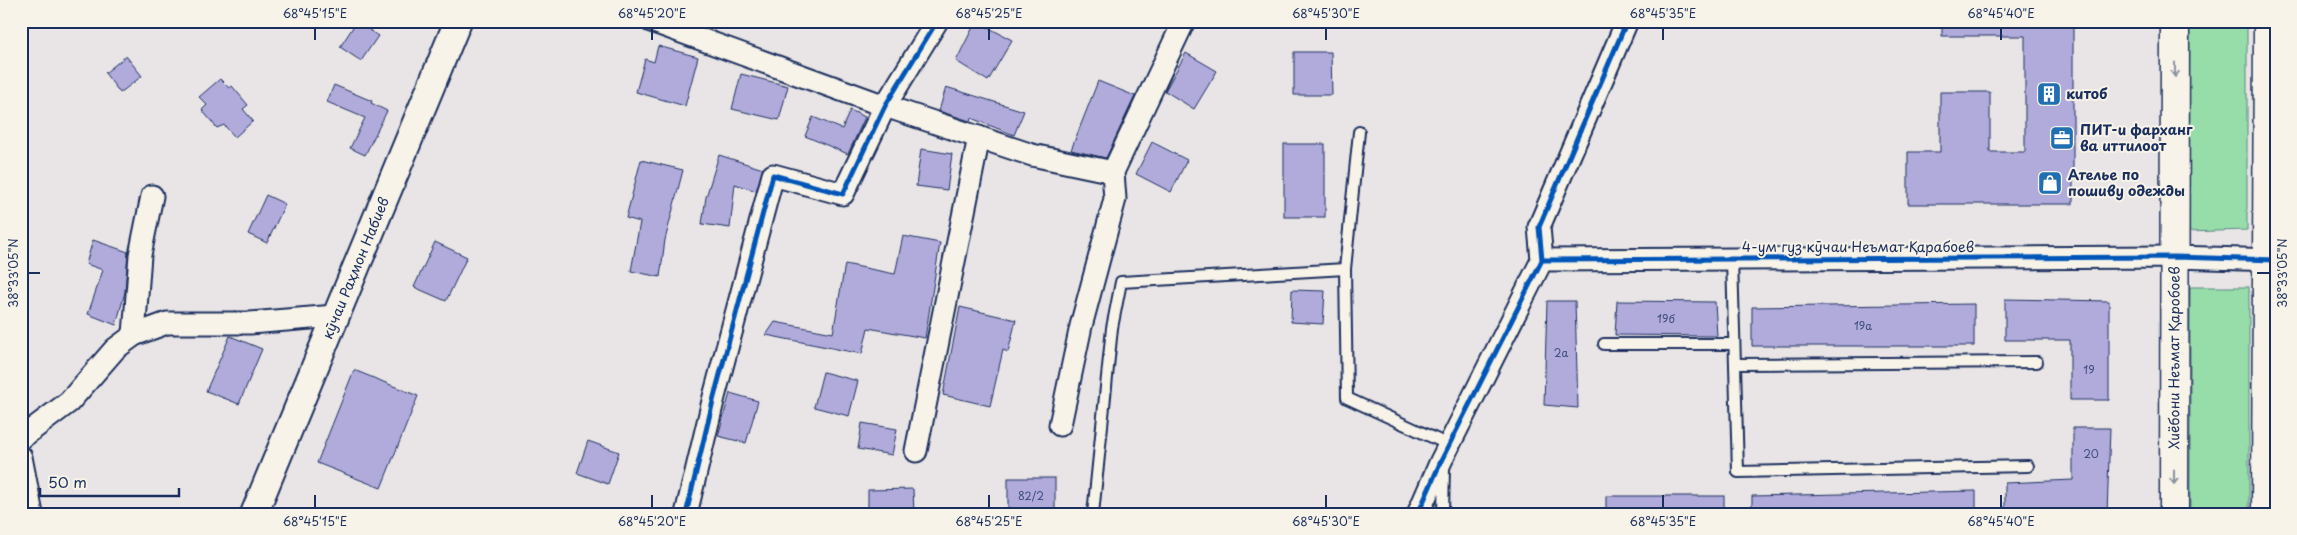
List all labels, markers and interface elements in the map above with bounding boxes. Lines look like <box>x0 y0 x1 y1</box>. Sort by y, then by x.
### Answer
text: 68°45'15"E <box>283 4 347 22</box>
text: 68°45'20"E <box>618 4 686 22</box>
text: 68°45'25"E <box>955 4 1023 22</box>
text: 68°45'30"E <box>1292 4 1360 22</box>
text: 68°45'35"E <box>1630 4 1696 22</box>
text: 68°45'40"E <box>1967 4 2035 22</box>
one-way arrow <box>2170 62 2180 78</box>
building icon: китоб <box>2036 81 2062 107</box>
place label: китоб <box>2066 83 2108 104</box>
place label: ПИТ-и фарханг ва иттилоот <box>2080 119 2193 156</box>
office icon: ПИТ-и фарханг ва иттилоот <box>2049 125 2075 151</box>
place label: Ателье по пошиву одежды <box>2068 164 2185 201</box>
shop icon: Ателье по пошиву одежды <box>2037 170 2063 196</box>
street label: кӯчаи Раҳмон Набиев <box>316 194 394 342</box>
street label: 4-ум гуз кӯчаи Неъмат Қарабоев <box>1742 236 1974 257</box>
text: 38°33'05"N <box>4 238 22 308</box>
text: 38°33'05"N <box>2273 238 2291 308</box>
street label: Хиёбони Неъмат Қаробоев <box>2163 266 2185 450</box>
house number: 19б <box>1657 310 1675 327</box>
house number: 19а <box>1854 317 1872 334</box>
house number: 2а <box>1554 344 1568 361</box>
house number: 19 <box>2083 361 2095 378</box>
house number: 20 <box>2083 445 2099 462</box>
scale bar <box>40 465 179 497</box>
one-way arrow <box>2169 469 2179 485</box>
text: 50 m <box>48 470 87 493</box>
house number: 82/2 <box>1018 487 1044 504</box>
text: 68°45'15"E <box>283 512 347 530</box>
text: 68°45'20"E <box>618 512 686 530</box>
text: 68°45'25"E <box>955 512 1023 530</box>
text: 68°45'30"E <box>1292 512 1360 530</box>
text: 68°45'35"E <box>1630 512 1696 530</box>
text: 68°45'40"E <box>1967 512 2035 530</box>

